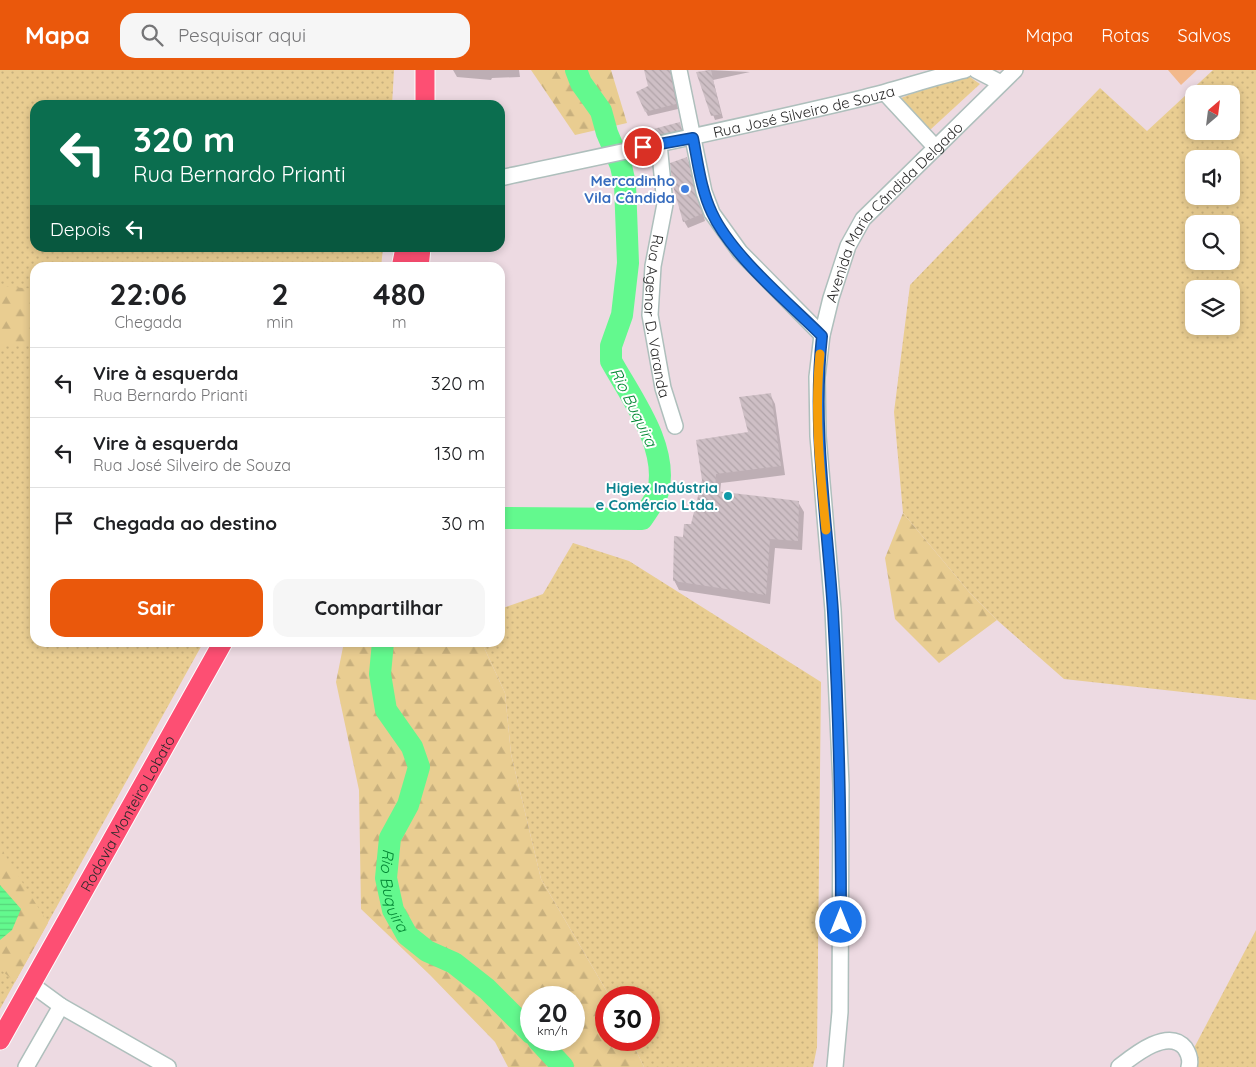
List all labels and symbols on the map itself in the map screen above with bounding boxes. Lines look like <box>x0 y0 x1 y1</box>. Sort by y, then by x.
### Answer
street label: Rua José Silveiro de Souza <box>711 81 897 141</box>
north arrow <box>1185 85 1240 140</box>
street label: Avenida Maria Cândida Delgado <box>821 117 966 305</box>
pin <box>622 126 664 168</box>
place label: Mercadinho Vila Cândida <box>584 171 675 207</box>
marker: Mercadinho Vila Cândida <box>679 183 691 195</box>
street label: Rua Agenor D. Varanda <box>640 233 675 400</box>
water label: Rio Buquira <box>606 364 662 451</box>
place label: Higiex Indústria e Comércio Ltda. <box>595 478 718 514</box>
marker: Higiex Indústria e Comércio Ltda. <box>722 490 734 502</box>
street label: Rodovia Monteiro Lobato <box>76 732 178 895</box>
water label: Rio Buquira <box>376 848 414 937</box>
position arrow <box>814 895 866 947</box>
speed limit sign: 30 <box>595 986 660 1051</box>

